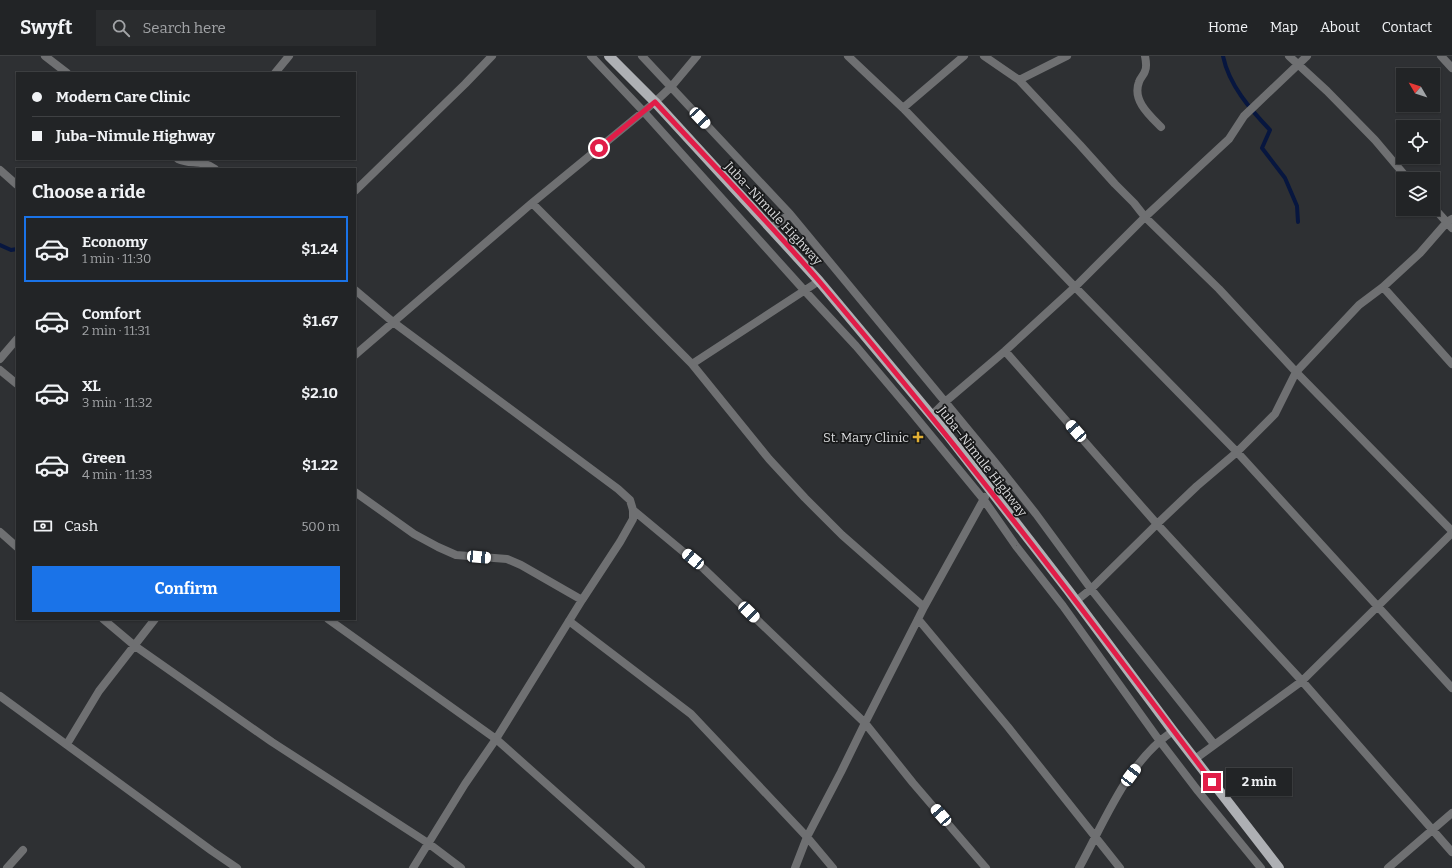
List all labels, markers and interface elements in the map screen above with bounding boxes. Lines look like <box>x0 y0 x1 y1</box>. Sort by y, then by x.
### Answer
search box <box>96 10 376 46</box>
text: Swyft <box>20 16 72 39</box>
icon: search <box>110 17 132 39</box>
text: Search here <box>142 19 226 37</box>
text: Home <box>1208 19 1248 36</box>
text: Map <box>1270 19 1298 36</box>
text: About <box>1320 19 1360 36</box>
text: Contact <box>1382 19 1432 36</box>
north arrow <box>1396 68 1440 112</box>
map controls <box>1396 68 1440 216</box>
text: Modern Care Clinic <box>56 88 190 106</box>
car <box>687 105 713 131</box>
button: locate <box>1396 120 1440 164</box>
text: Juba–Nimule Highway <box>56 127 215 145</box>
route start <box>590 139 608 157</box>
street label: Juba–Nimule Highway <box>721 158 825 268</box>
button: layers <box>1396 172 1440 216</box>
text: Choose a ride <box>32 181 145 203</box>
icon: car <box>34 231 70 267</box>
text: Economy <box>82 233 148 251</box>
text: $1.24 <box>301 240 338 258</box>
text: 1 min · 11:30 <box>82 251 151 266</box>
icon: car <box>34 303 70 339</box>
text: Comfort <box>82 305 141 323</box>
text: $1.67 <box>303 312 338 330</box>
text: 2 min · 11:31 <box>82 323 150 338</box>
icon: car <box>34 375 70 411</box>
text: XL <box>82 377 101 395</box>
text: $2.10 <box>301 384 338 402</box>
text: 3 min · 11:32 <box>82 395 152 410</box>
street label: Juba–Nimule Highway <box>934 402 1030 520</box>
car <box>1064 418 1088 444</box>
place label: St. Mary Clinic <box>823 430 909 445</box>
marker: St. Mary Clinic <box>912 431 924 443</box>
icon: car <box>34 447 70 483</box>
text: Green <box>82 449 126 467</box>
text: $1.22 <box>302 456 338 474</box>
text: 4 min · 11:33 <box>82 467 153 482</box>
icon: cash <box>32 515 54 537</box>
text: Cash <box>64 517 98 535</box>
text: 500 m <box>301 519 340 534</box>
car <box>680 547 706 571</box>
car <box>467 550 491 564</box>
button: Confirm <box>32 566 340 612</box>
car <box>736 599 762 625</box>
car <box>1119 762 1143 788</box>
callout: 2 min <box>1226 768 1292 796</box>
route end <box>1203 773 1221 791</box>
text: 2 min <box>1242 774 1276 789</box>
car <box>929 802 953 828</box>

